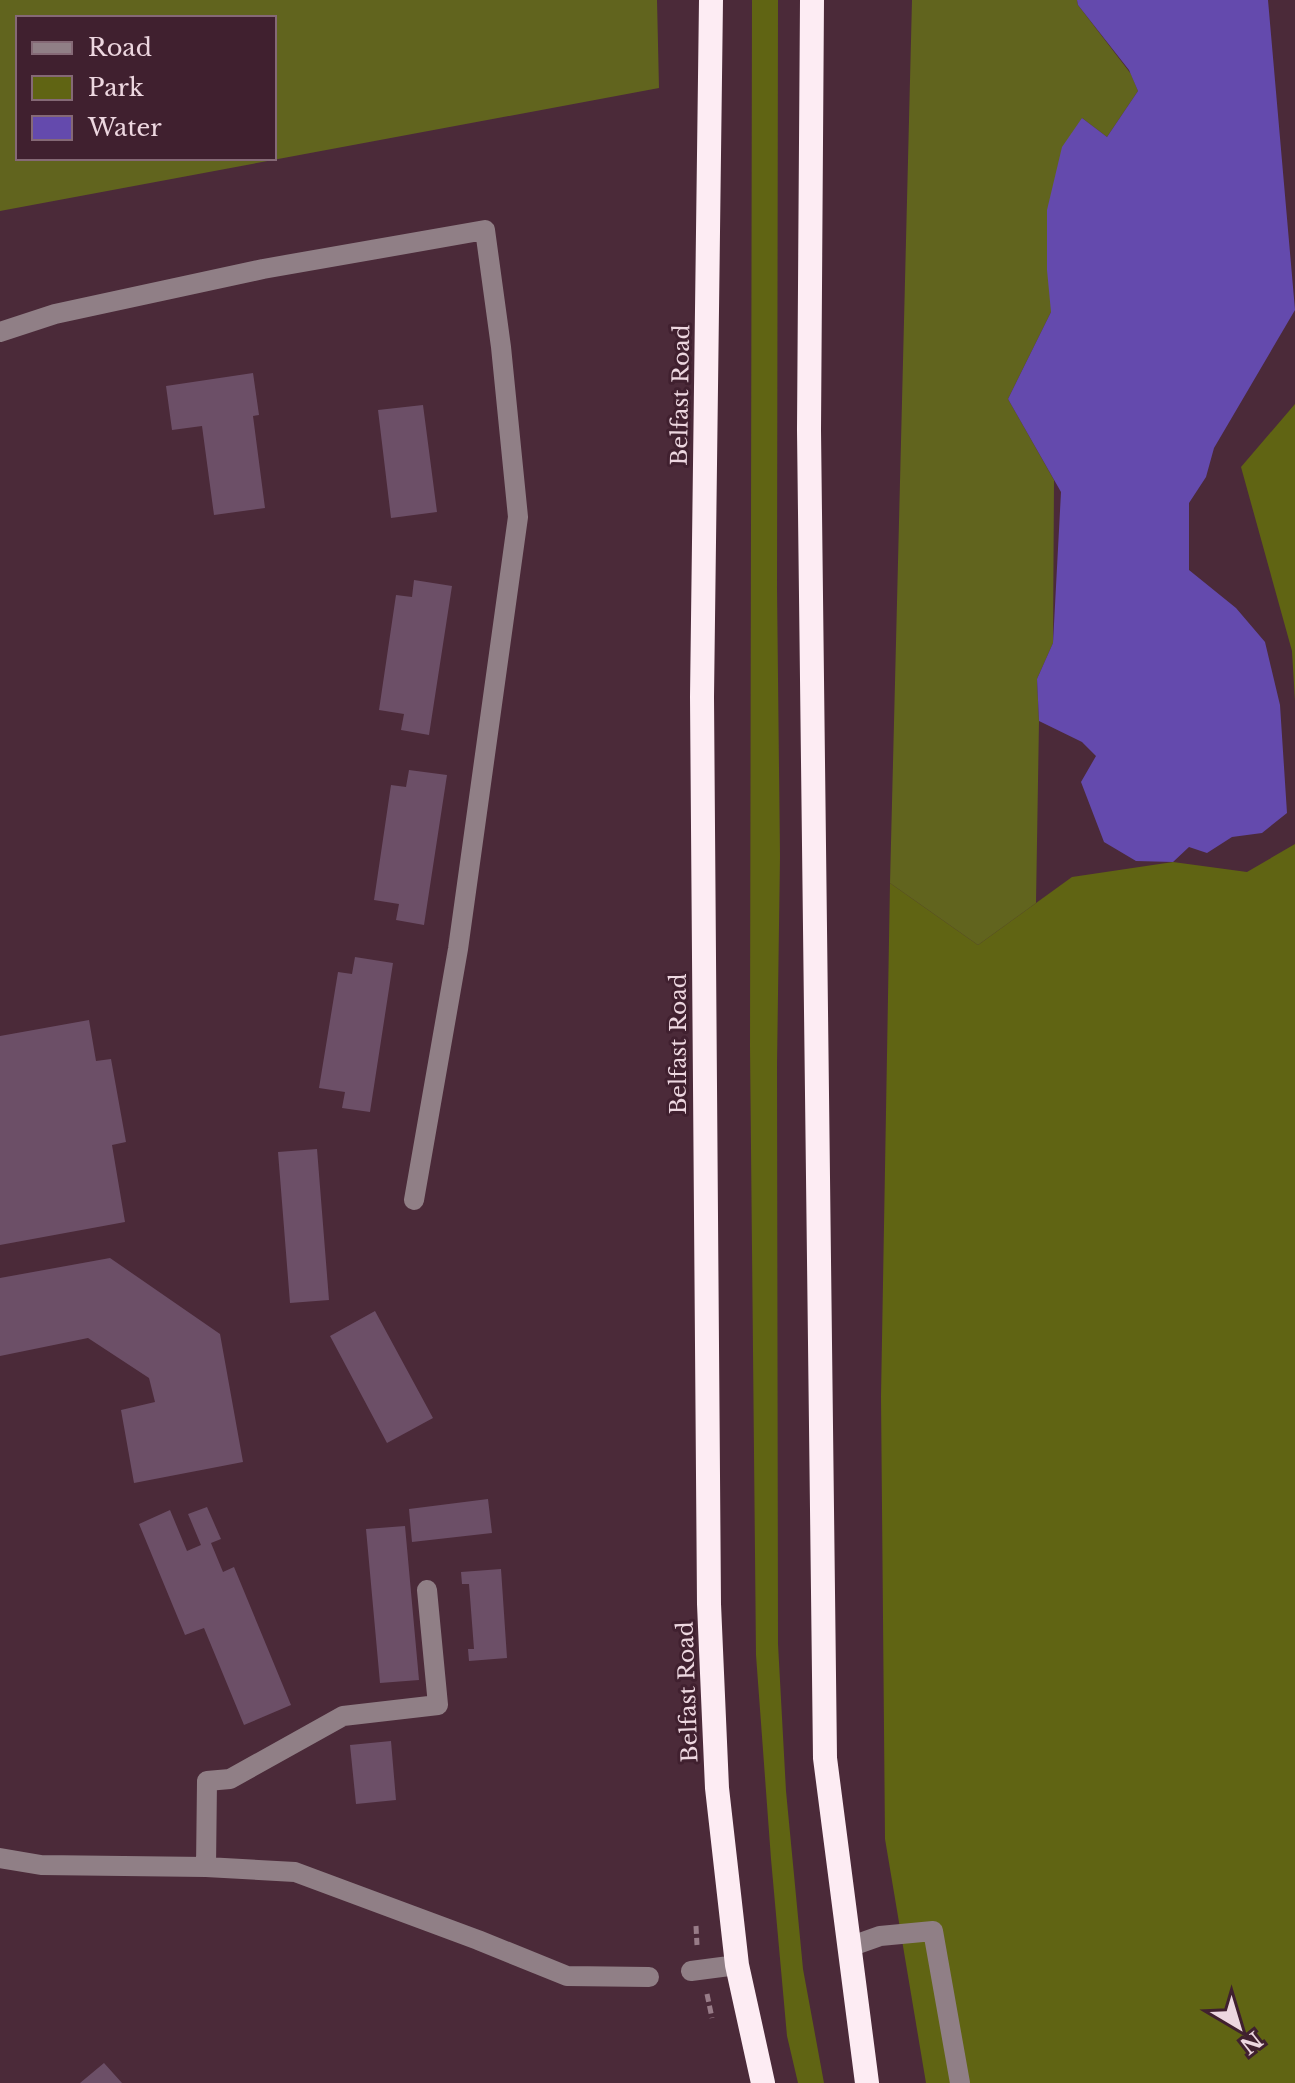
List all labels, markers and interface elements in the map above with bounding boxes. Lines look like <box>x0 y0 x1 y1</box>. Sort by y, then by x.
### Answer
legend <box>16 16 276 160</box>
text: Road <box>88 33 152 62</box>
text: Park <box>88 73 144 102</box>
text: Water <box>87 113 162 142</box>
street label: Belfast Road <box>666 324 695 466</box>
street label: Belfast Road <box>665 973 692 1115</box>
street label: Belfast Road <box>672 1621 703 1763</box>
north arrow <box>1199 1987 1279 2067</box>
text: N <box>1234 2025 1267 2060</box>

